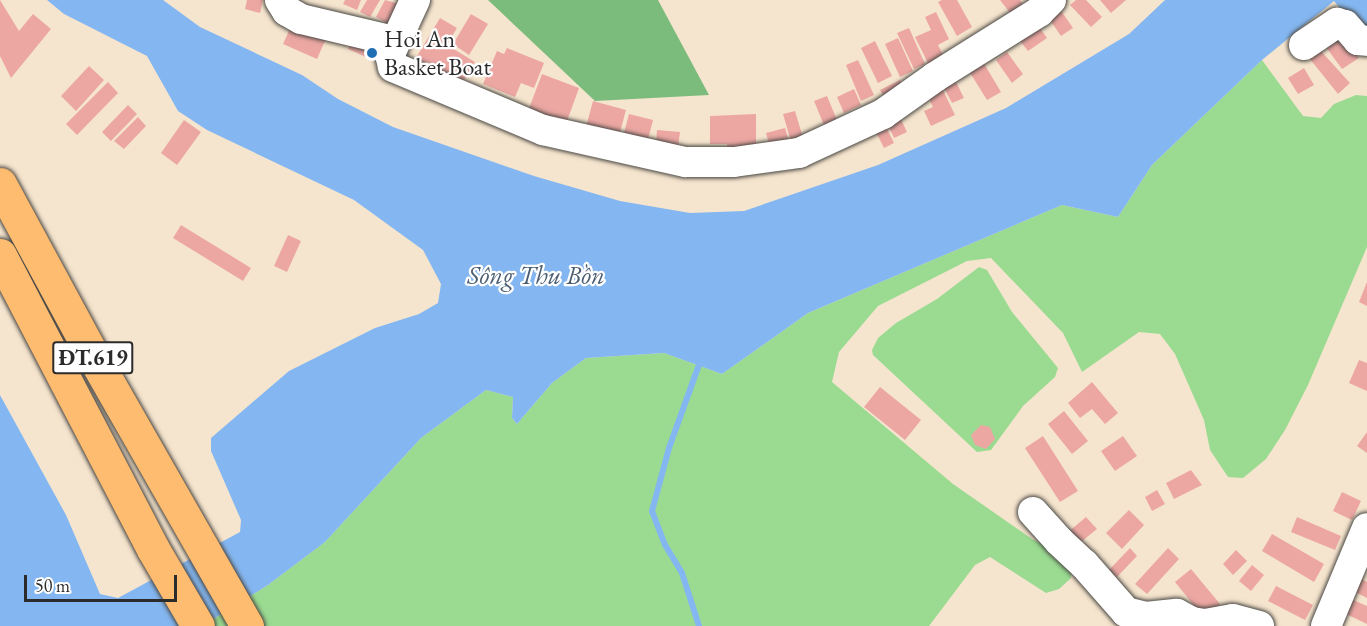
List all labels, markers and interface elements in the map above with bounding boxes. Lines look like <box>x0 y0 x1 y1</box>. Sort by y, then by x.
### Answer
place label: Hoi An Basket Boat <box>384 25 491 81</box>
marker: Hoi An Basket Boat <box>365 46 379 60</box>
water label: Sông Thu Bồn <box>467 260 605 292</box>
road number: ĐT.619 <box>51 339 135 377</box>
scale bar <box>27 563 180 601</box>
text: 50 m <box>35 574 70 597</box>

